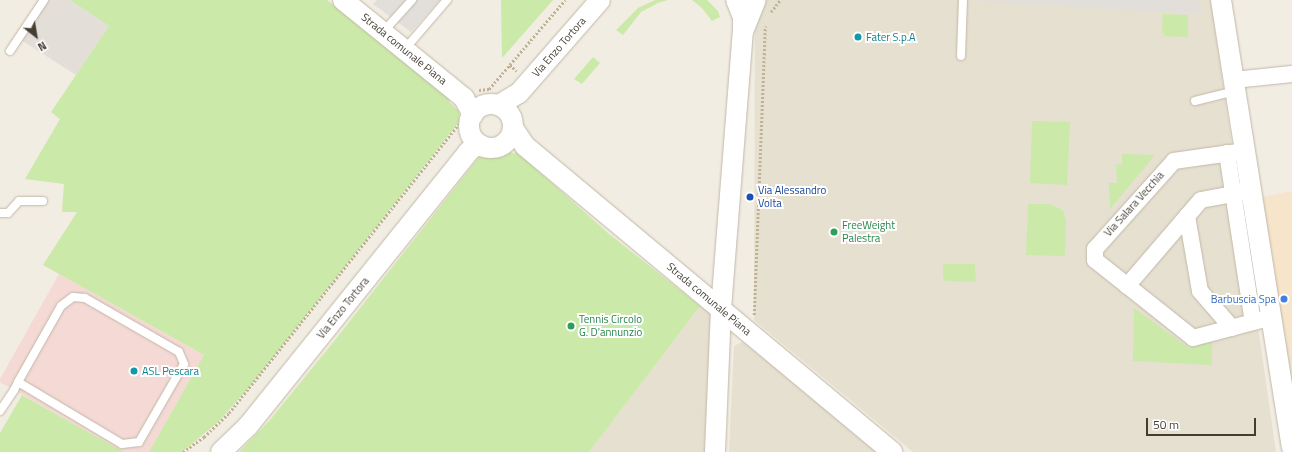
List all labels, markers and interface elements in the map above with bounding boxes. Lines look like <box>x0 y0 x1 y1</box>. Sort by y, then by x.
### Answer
street label: Strada comunale Piana <box>359 10 449 88</box>
street label: Via Enzo Tortora <box>529 14 589 80</box>
north arrow <box>16 16 56 56</box>
place label: Fater S.p.A <box>866 30 916 44</box>
marker: Fater S.p.A <box>853 32 863 42</box>
text: N <box>35 37 50 55</box>
street label: Via Salara Vecchia <box>1101 169 1167 239</box>
place label: Via Alessandro Volta <box>758 184 826 210</box>
marker: Via Alessandro Volta <box>745 192 755 202</box>
place label: FreeWeight Palestra <box>842 219 895 245</box>
marker: FreeWeight Palestra <box>829 227 839 237</box>
street label: Strada comunale Piana <box>664 260 754 338</box>
street label: Via Enzo Tortora <box>314 275 372 341</box>
place label: Barbuscia Spa <box>1211 292 1276 306</box>
marker: Barbuscia Spa <box>1279 294 1289 304</box>
place label: Tennis Circolo G. D'annunzio <box>579 313 642 339</box>
marker: Tennis Circolo G. D'annunzio <box>566 321 576 331</box>
place label: ASL Pescara <box>142 364 199 378</box>
marker: ASL Pescara <box>129 366 139 376</box>
scale bar <box>1148 410 1258 436</box>
text: 50 m <box>1153 415 1179 434</box>

